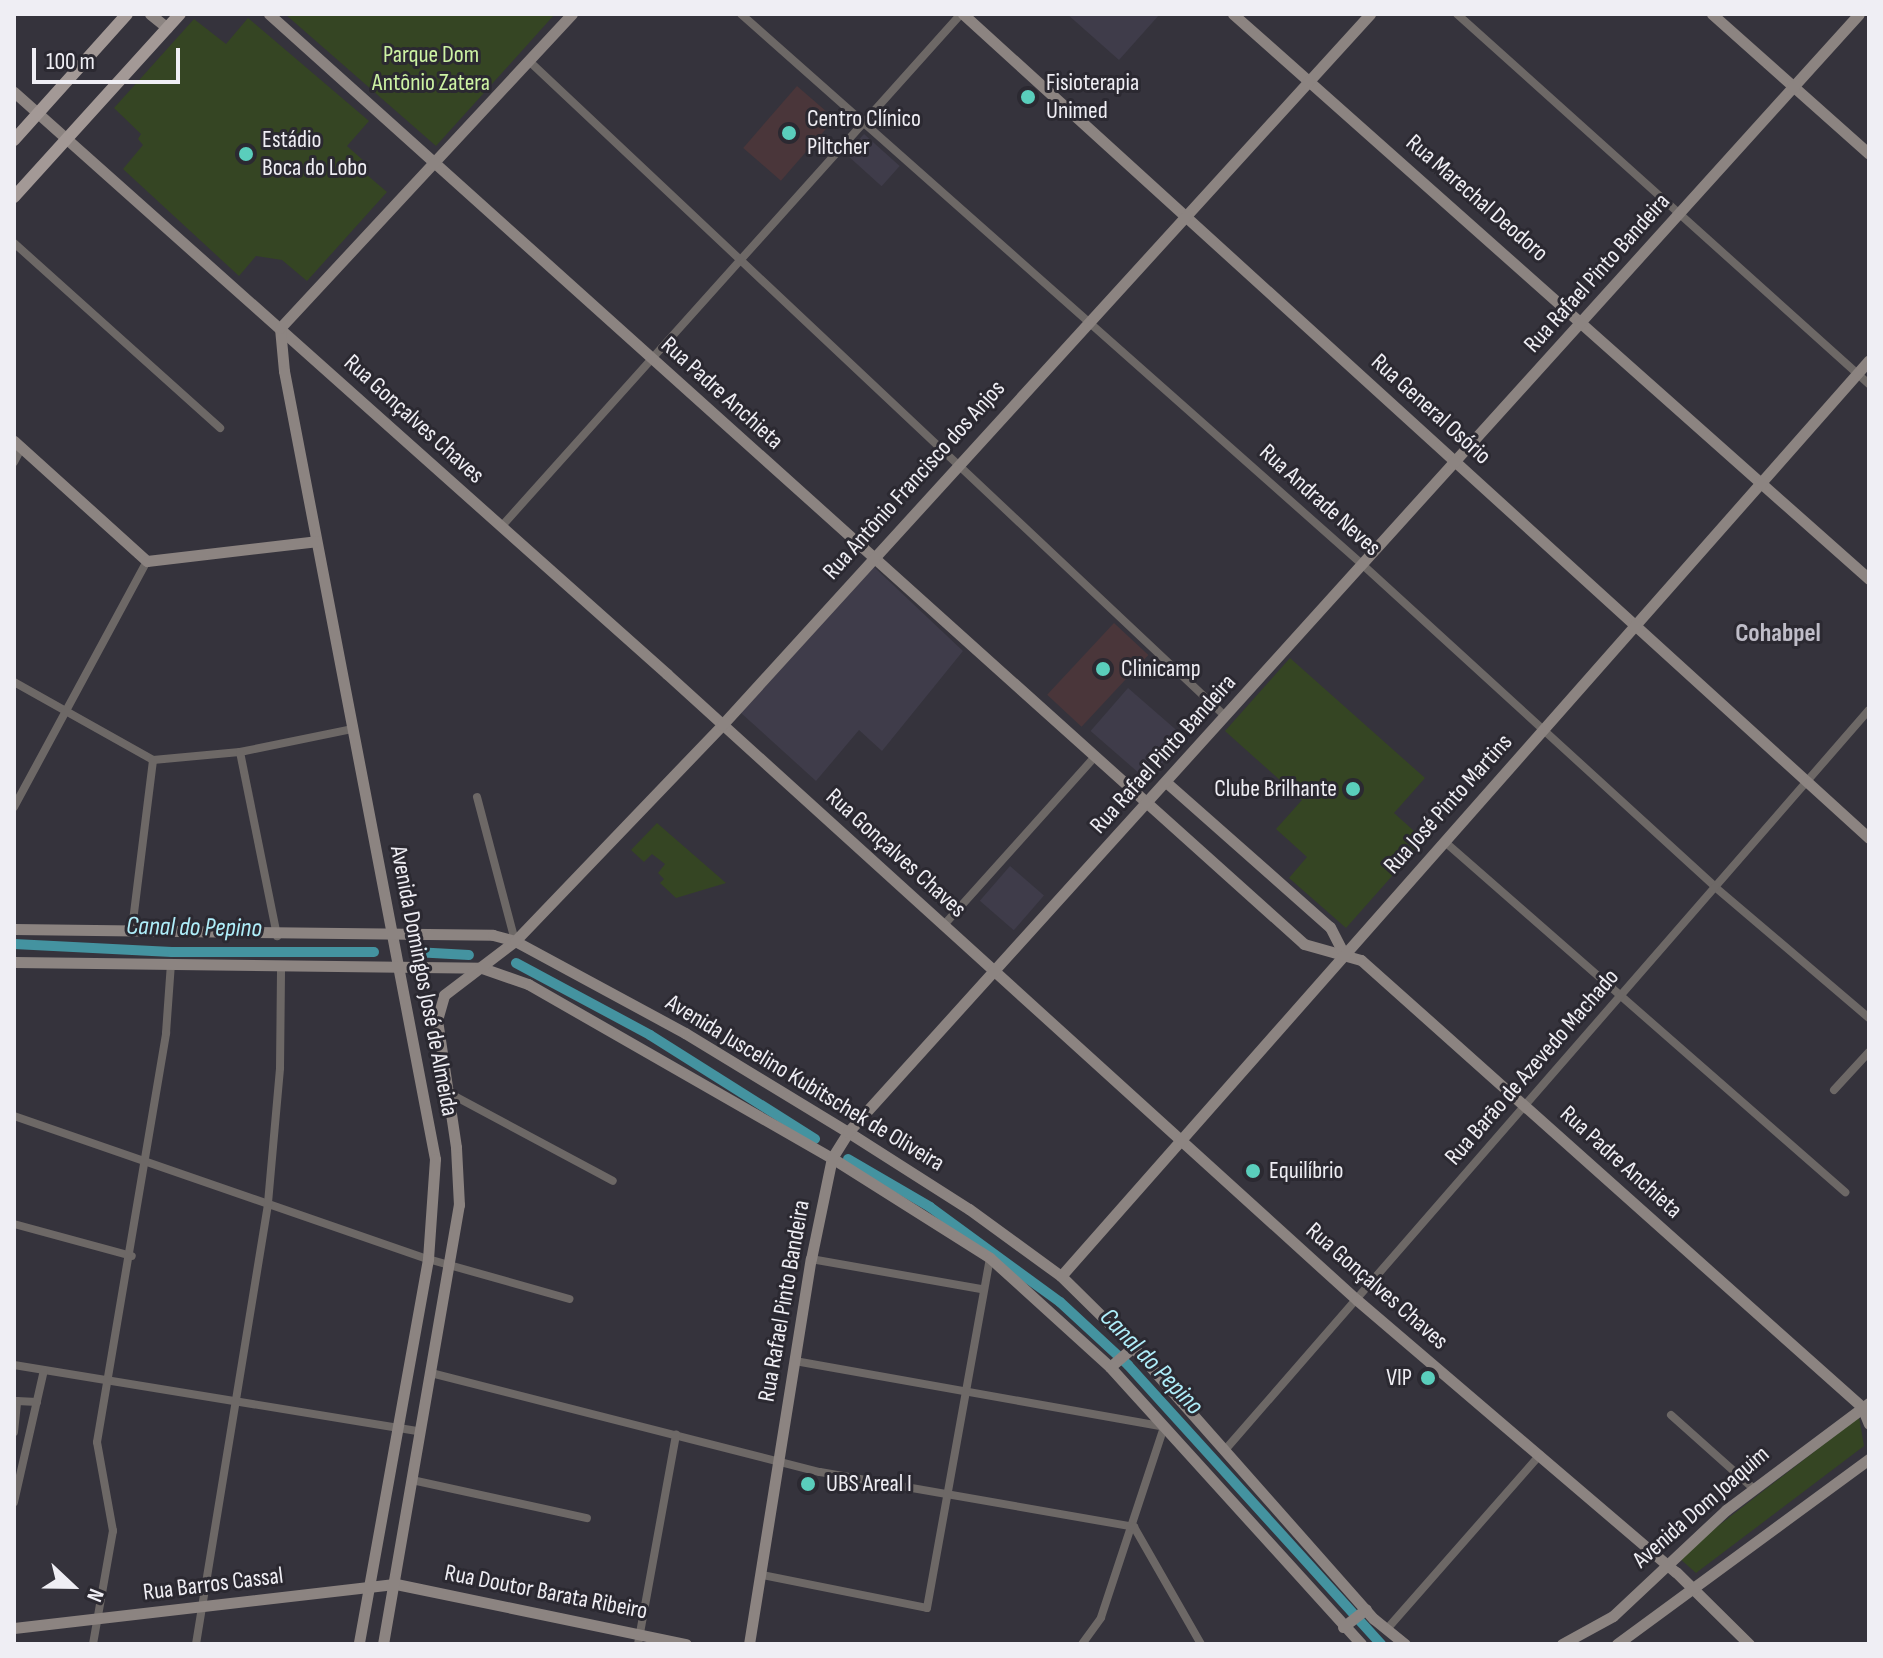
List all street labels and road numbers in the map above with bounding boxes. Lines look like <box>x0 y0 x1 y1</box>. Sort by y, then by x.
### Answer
street label: Rua Marechal Deodoro <box>1400 128 1554 268</box>
street label: Rua Rafael Pinto Bandeira <box>1518 188 1676 358</box>
street label: Rua Padre Anchieta <box>655 331 789 455</box>
street label: Rua Gonçalves Chaves <box>338 348 490 490</box>
street label: Rua General Osório <box>1365 348 1497 470</box>
street label: Rua Antônio Francisco dos Anjos <box>817 374 1011 586</box>
street label: Rua Andrade Neves <box>1253 438 1387 562</box>
street label: Rua Rafael Pinto Bandeira <box>1084 669 1242 839</box>
street label: Rua José Pinto Martins <box>1378 728 1518 880</box>
street label: Rua Gonçalves Chaves <box>820 782 972 924</box>
street label: Avenida Domingos José de Almeida <box>384 843 464 1119</box>
street label: Rua Barão de Azevedo Machado <box>1439 963 1625 1171</box>
street label: Avenida Juscelino Kubitschek de Oliveira <box>661 988 949 1178</box>
street label: Rua Padre Anchieta <box>1554 1100 1688 1224</box>
street label: Rua Rafael Pinto Bandeira <box>752 1198 816 1404</box>
street label: Rua Gonçalves Chaves <box>1300 1216 1454 1356</box>
street label: Avenida Dom Joaquim <box>1627 1440 1775 1574</box>
street label: Rua Doutor Barata Ribeiro <box>442 1558 650 1626</box>
street label: Rua Barros Cassal <box>141 1561 285 1607</box>

